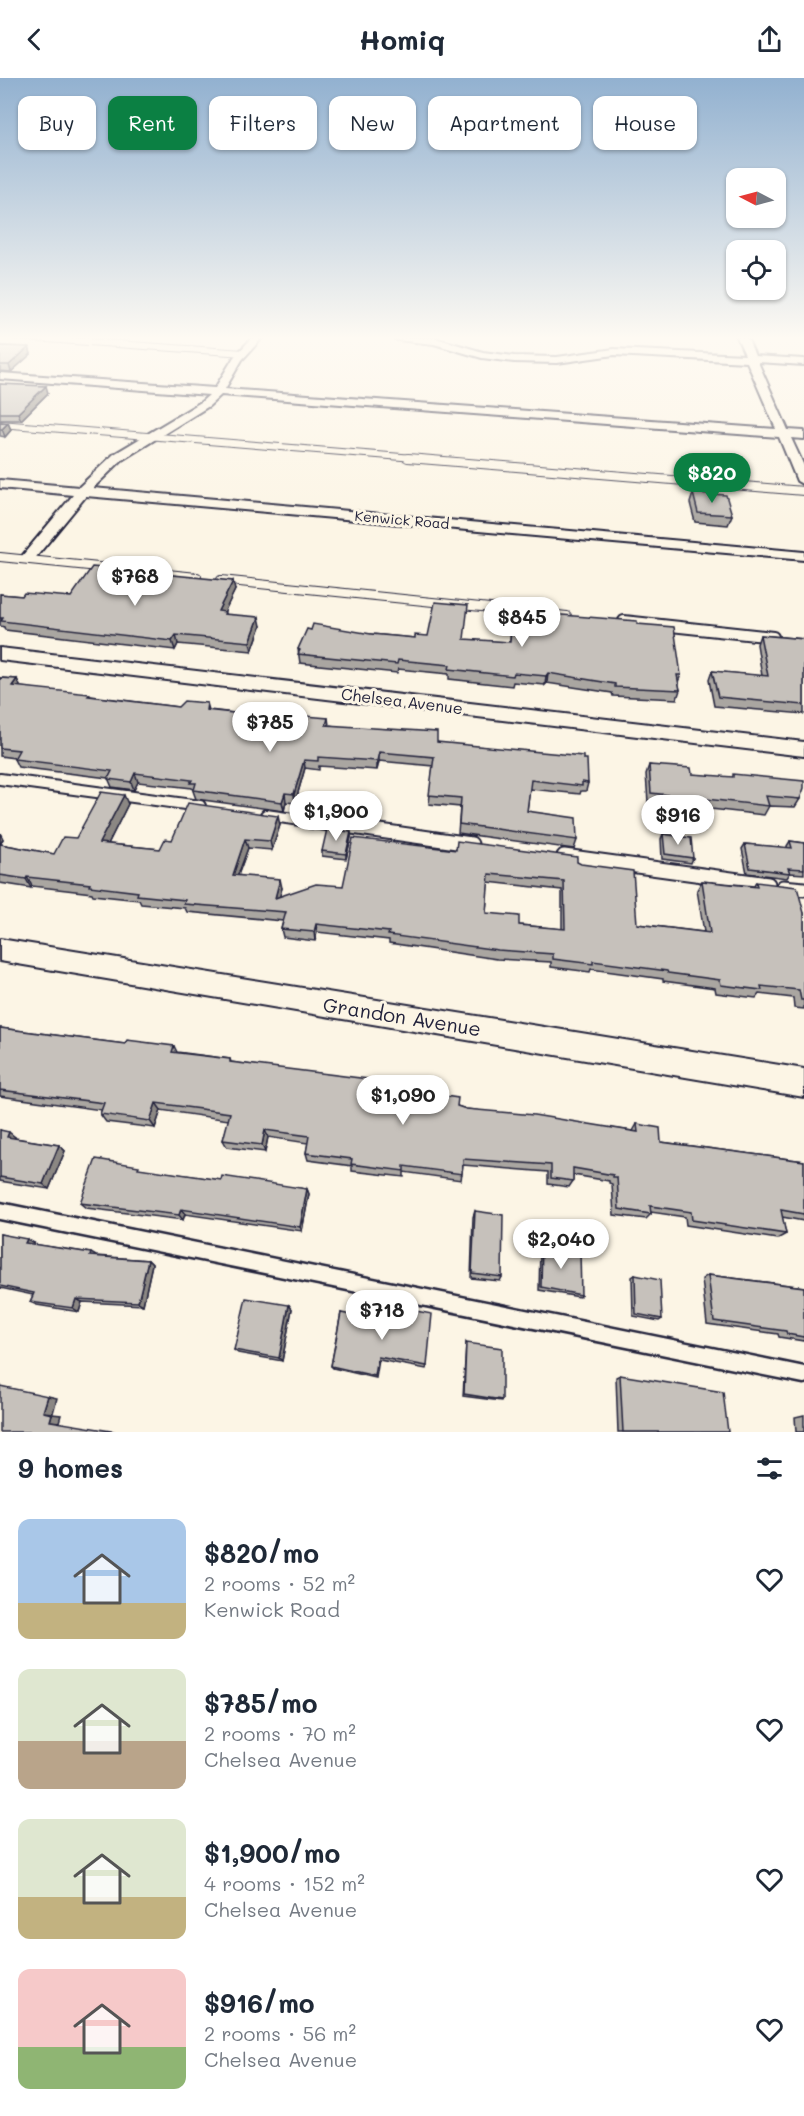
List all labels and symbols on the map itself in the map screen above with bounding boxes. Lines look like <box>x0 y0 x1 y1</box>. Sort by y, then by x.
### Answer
north arrow <box>726 168 786 228</box>
pin: $820 <box>676 453 748 504</box>
street label: Kenwick Road <box>354 506 450 533</box>
pin: $768 <box>99 556 171 607</box>
pin: $845 <box>486 597 558 648</box>
street label: Chelsea Avenue <box>340 683 464 718</box>
pin: $785 <box>234 702 306 753</box>
pin: $1,900 <box>287 791 385 842</box>
pin: $916 <box>642 795 714 846</box>
street label: Grandon Avenue <box>321 991 483 1041</box>
pin: $1,090 <box>354 1075 452 1126</box>
pin: $2,040 <box>512 1219 610 1270</box>
pin: $718 <box>346 1290 418 1341</box>

